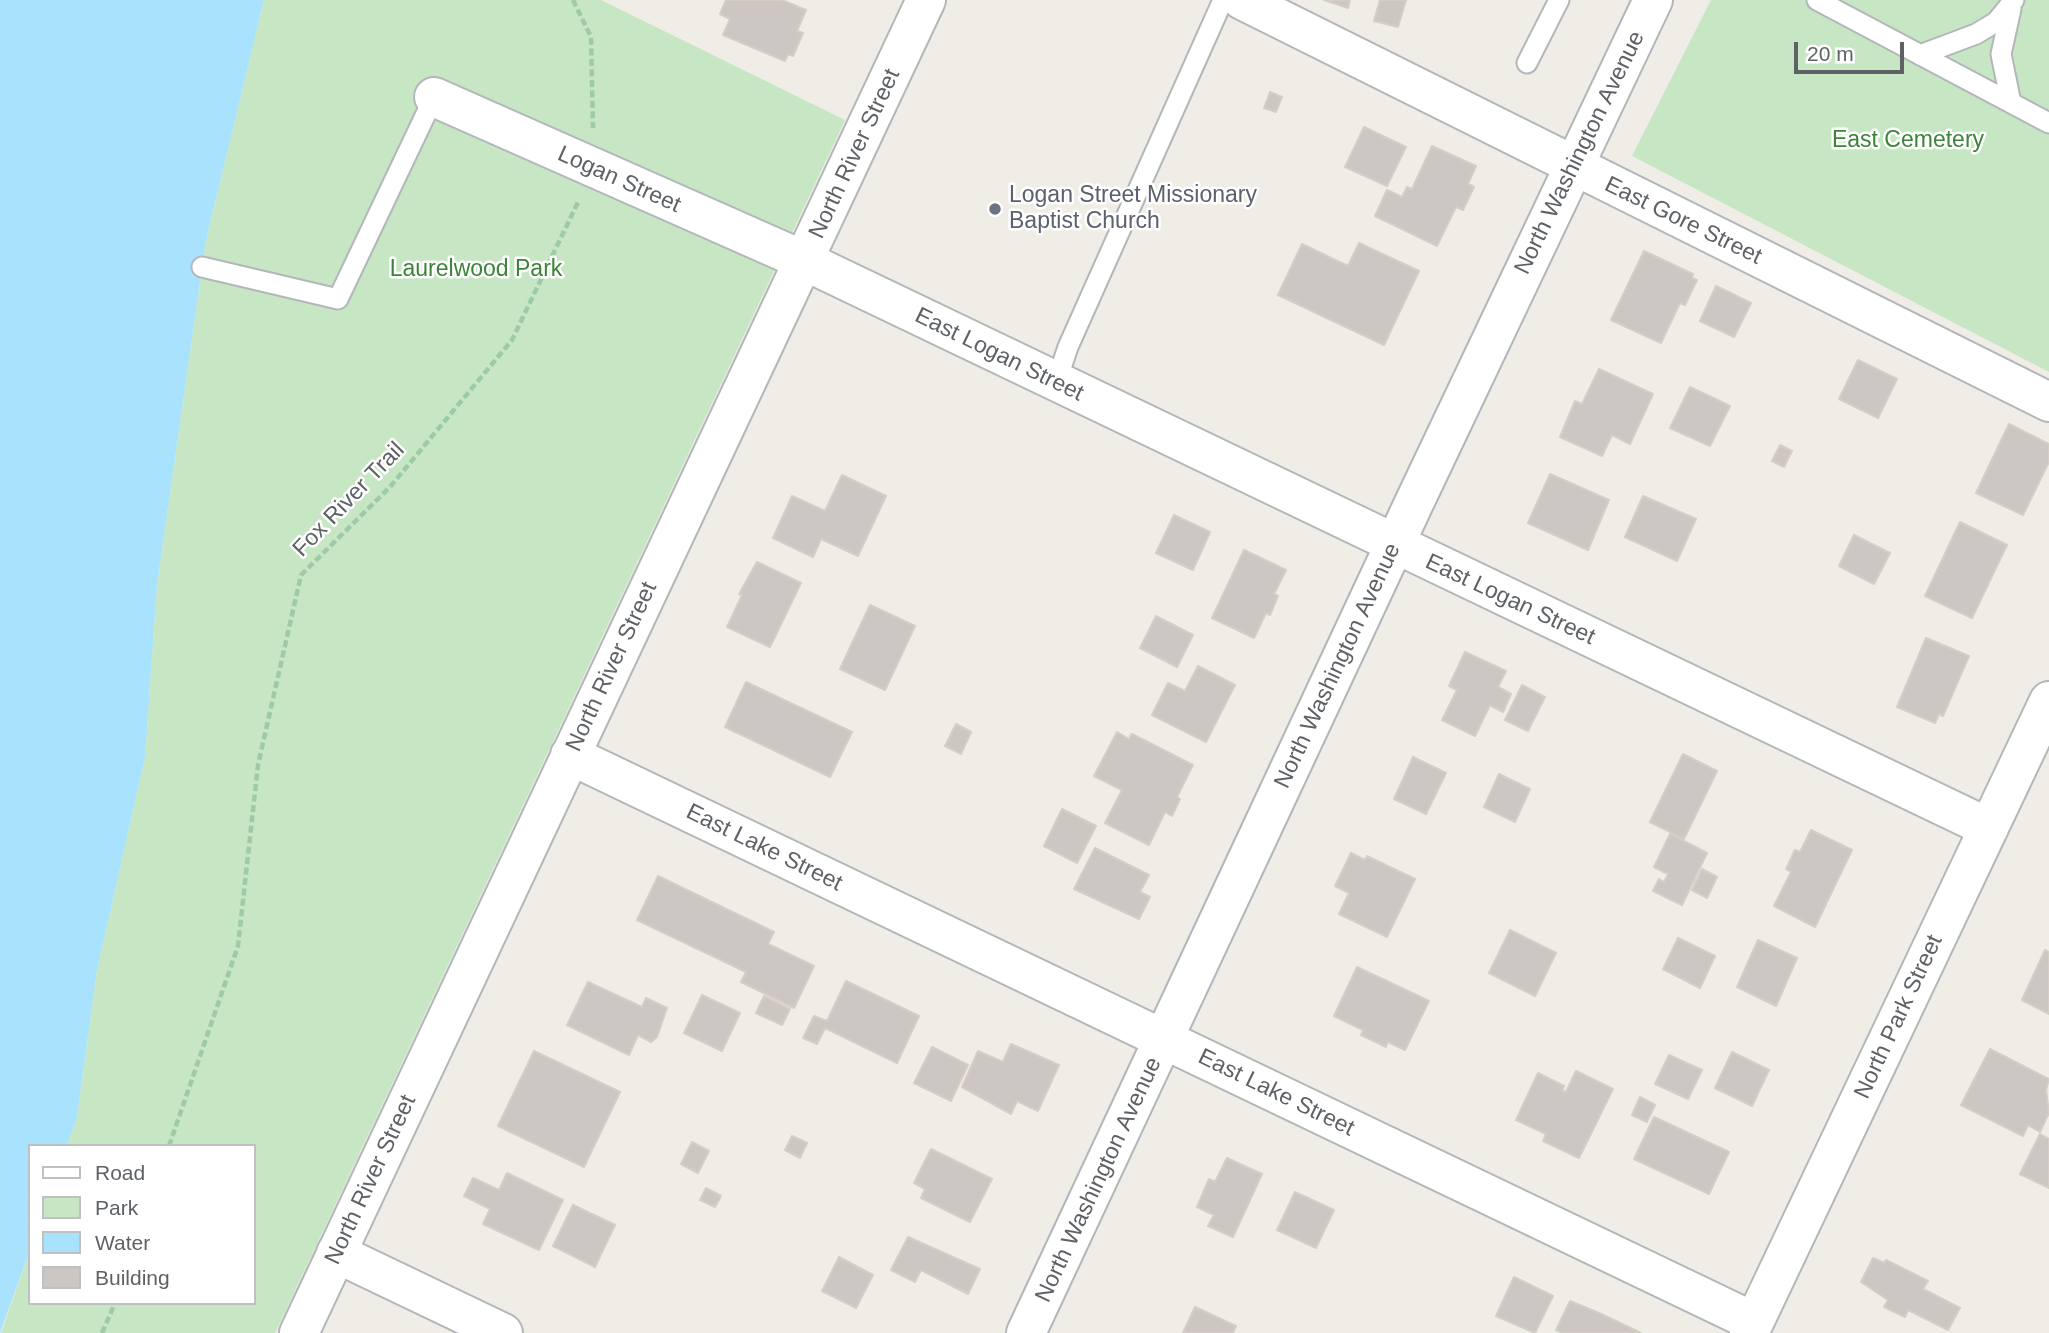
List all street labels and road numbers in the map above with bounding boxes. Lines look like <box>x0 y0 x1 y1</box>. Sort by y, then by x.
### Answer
street label: North Washington Avenue <box>1509 27 1651 279</box>
street label: North River Street <box>804 65 906 243</box>
street label: Logan Street <box>553 141 685 219</box>
street label: East Gore Street <box>1600 171 1766 271</box>
street label: East Logan Street <box>910 302 1088 408</box>
street label: Fox River Trail <box>287 437 411 563</box>
street label: North Washington Avenue <box>1269 539 1407 793</box>
street label: East Logan Street <box>1421 549 1599 651</box>
street label: North River Street <box>561 578 663 756</box>
street label: East Lake Street <box>682 798 846 898</box>
street label: North Park Street <box>1849 931 1949 1103</box>
street label: East Lake Street <box>1194 1043 1358 1143</box>
street label: North Washington Avenue <box>1030 1053 1168 1307</box>
street label: North River Street <box>320 1091 422 1269</box>

